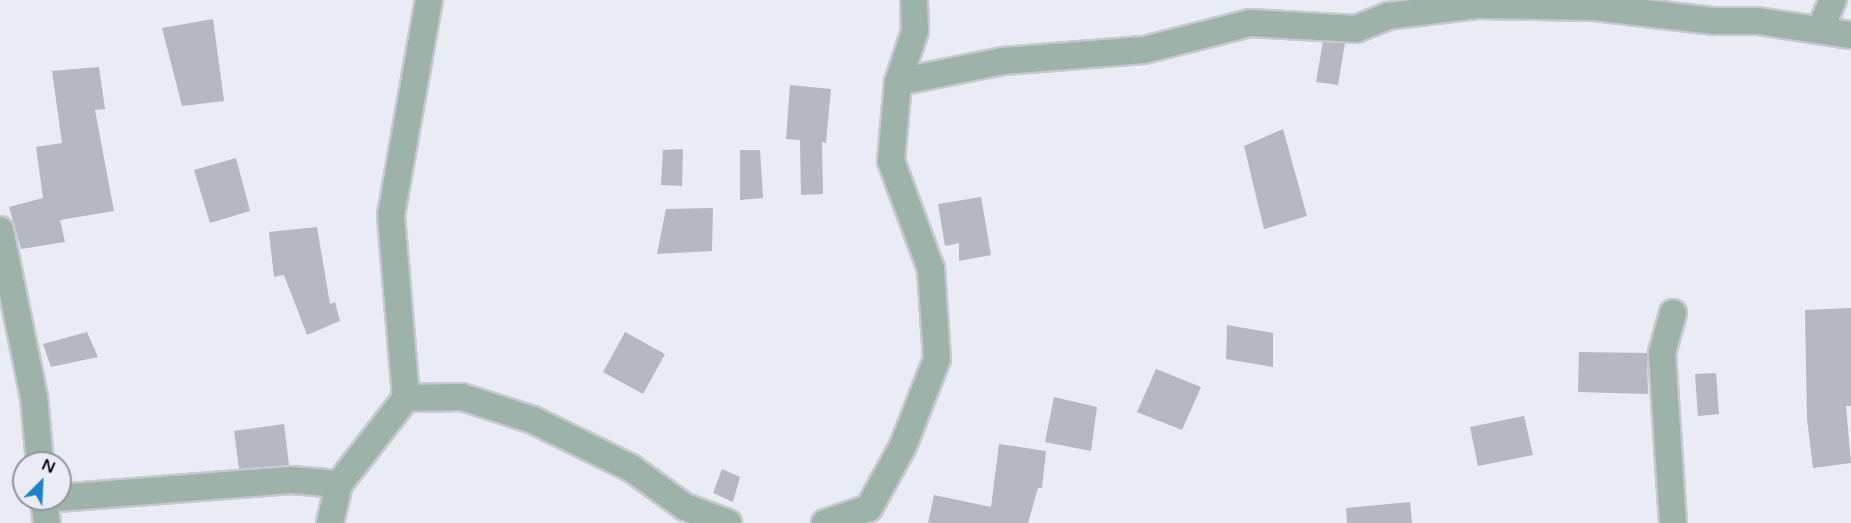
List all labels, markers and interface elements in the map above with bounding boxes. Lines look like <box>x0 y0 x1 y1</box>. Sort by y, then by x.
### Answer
north arrow <box>12 451 72 511</box>
text: N <box>39 455 58 478</box>

